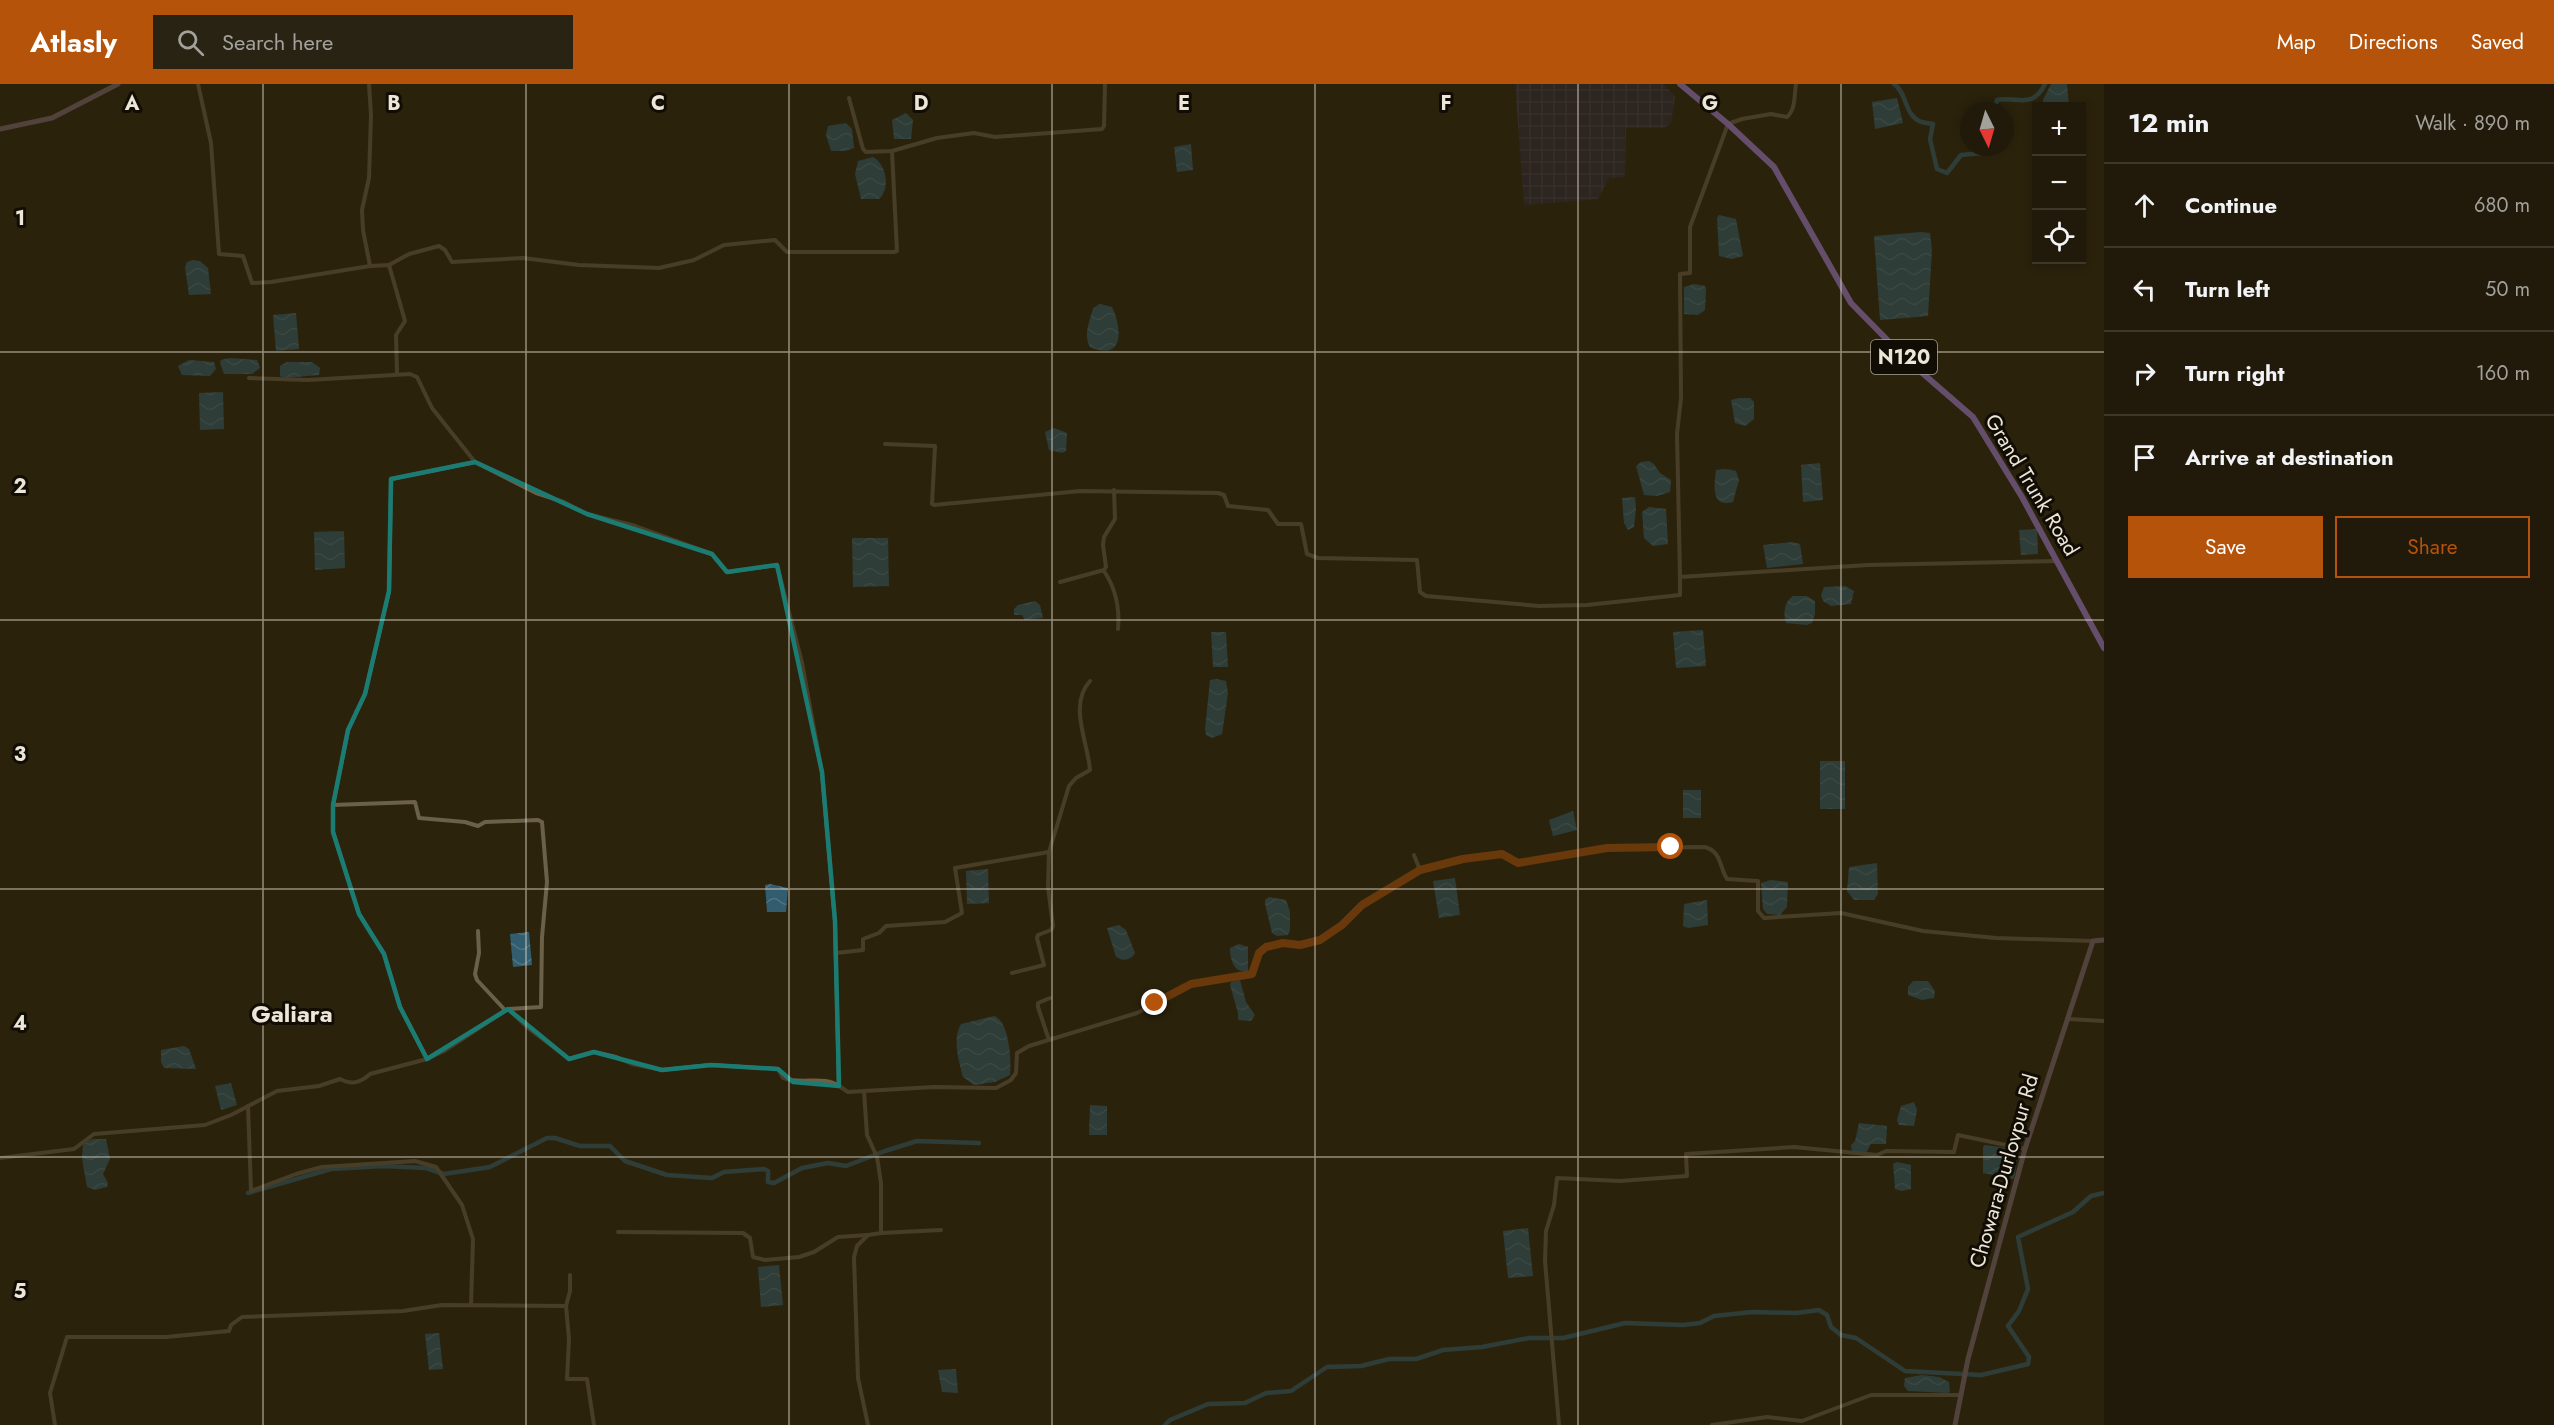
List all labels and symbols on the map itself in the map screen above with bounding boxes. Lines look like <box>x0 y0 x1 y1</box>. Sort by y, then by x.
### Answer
text: A <box>124 89 140 118</box>
text: B <box>387 89 401 118</box>
text: C <box>651 89 665 118</box>
text: D <box>914 89 928 118</box>
text: E <box>1178 89 1190 118</box>
text: F <box>1440 89 1452 118</box>
text: G <box>1702 89 1718 118</box>
north arrow <box>1960 102 2014 156</box>
text: 1 <box>15 204 25 233</box>
road number: N120 <box>1871 340 1937 374</box>
street label: Grand Trunk Road <box>1978 408 2086 562</box>
text: 2 <box>13 472 27 501</box>
text: 3 <box>14 740 26 769</box>
route start <box>1657 833 1683 859</box>
route end <box>1141 989 1167 1015</box>
district label: Galiara <box>251 996 333 1031</box>
text: 4 <box>13 1009 27 1038</box>
street label: Chowara-Durlovpur Rd <box>1962 1070 2046 1272</box>
text: 5 <box>14 1277 27 1306</box>

